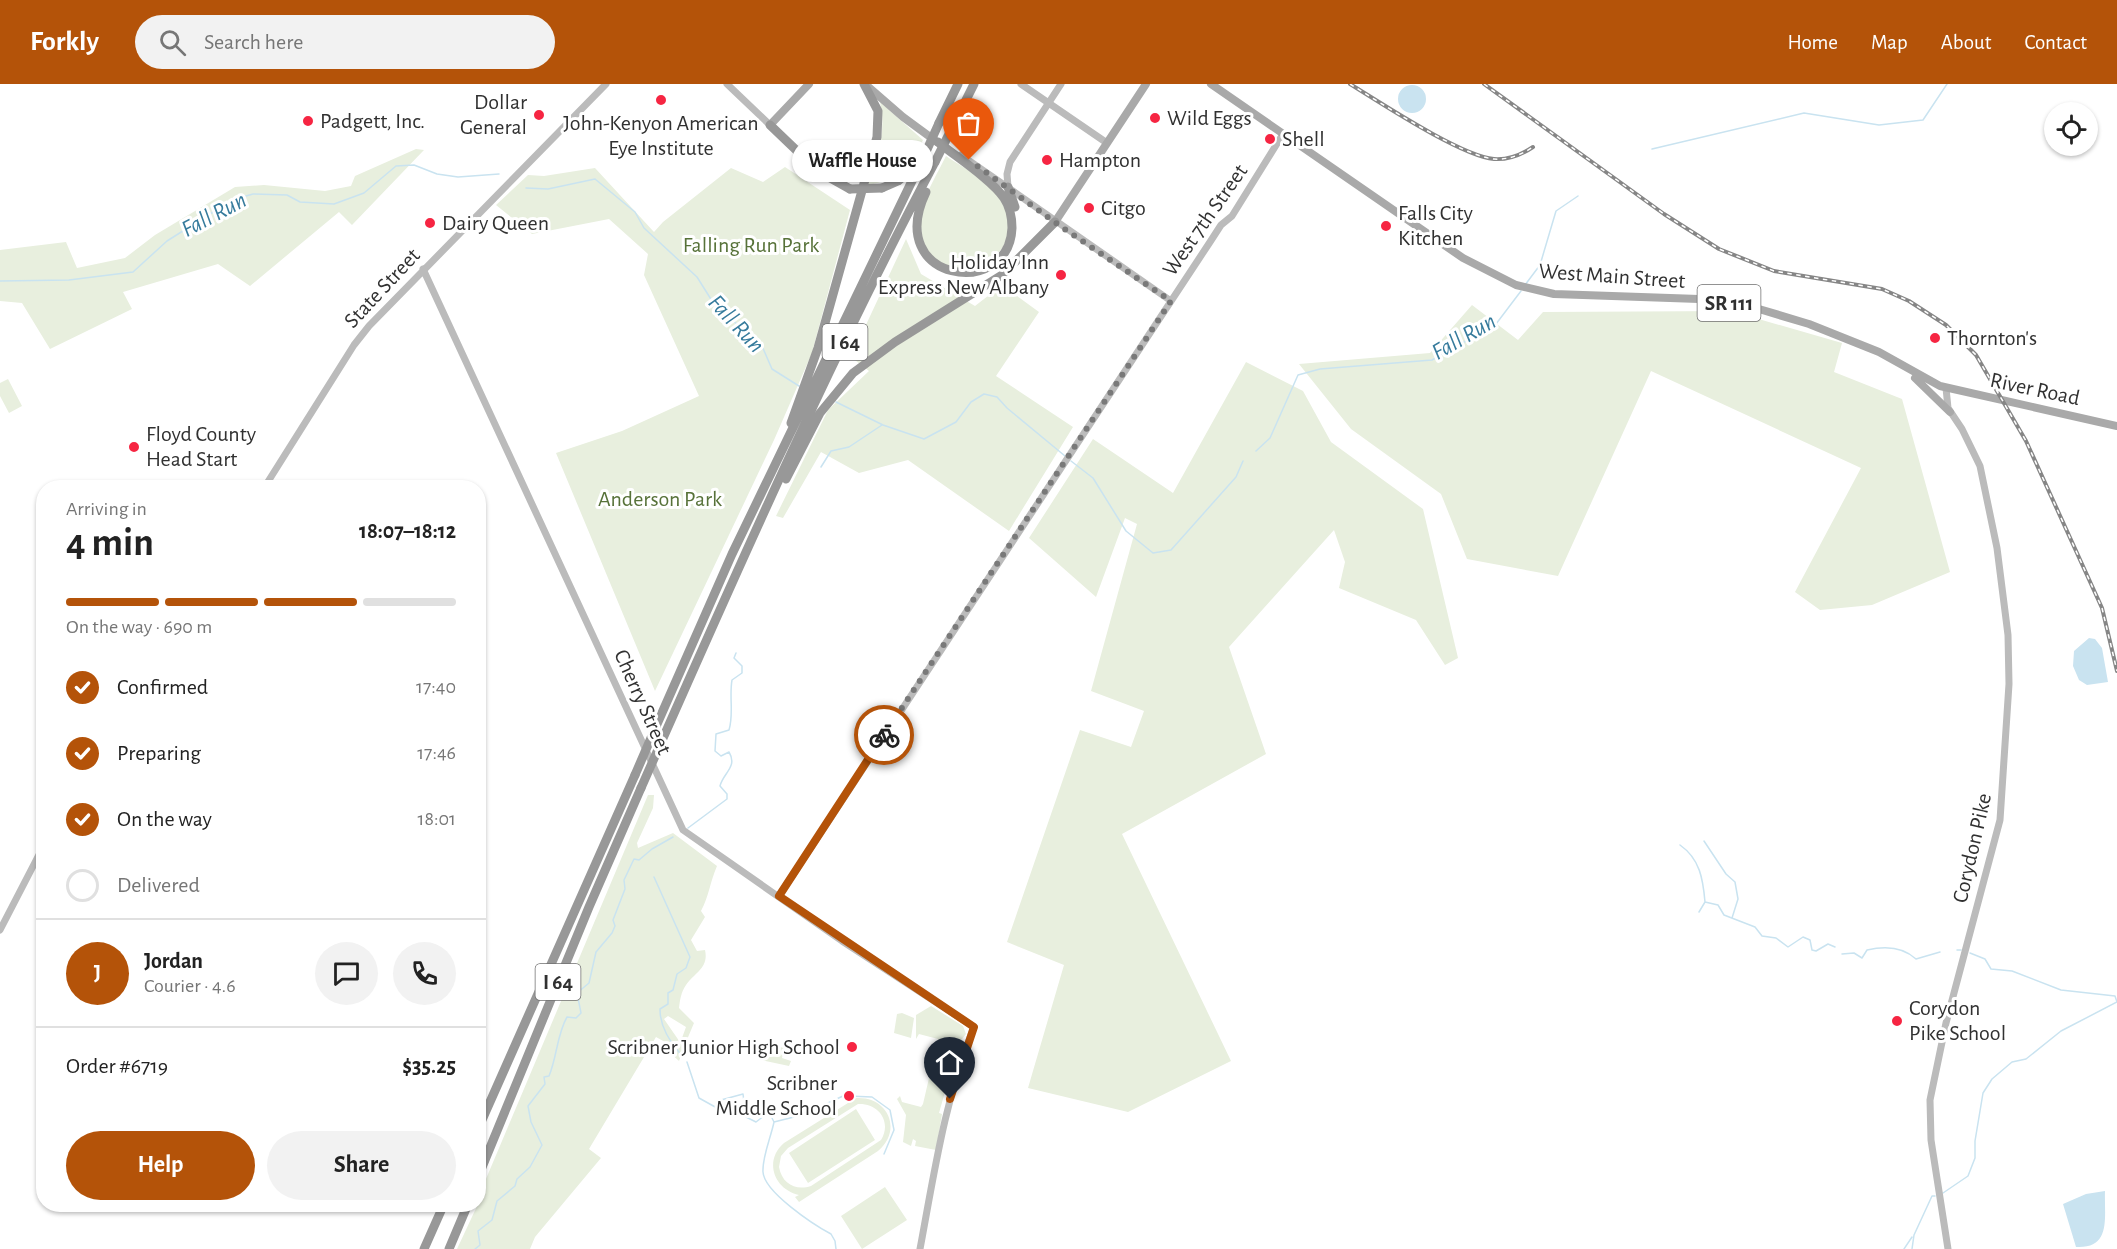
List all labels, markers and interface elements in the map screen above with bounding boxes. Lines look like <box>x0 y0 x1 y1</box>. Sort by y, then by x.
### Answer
search box <box>135 15 555 69</box>
icon: search <box>156 26 189 59</box>
text: Forkly <box>30 28 99 56</box>
text: Search here <box>204 31 303 53</box>
text: Home <box>1787 32 1838 53</box>
text: Map <box>1871 32 1908 53</box>
text: About <box>1941 32 1991 53</box>
text: Contact <box>2024 32 2087 53</box>
place label: Dollar General <box>460 91 527 138</box>
marker: John-Kenyon American Eye Institute <box>654 93 668 107</box>
pin <box>943 98 994 160</box>
map controls <box>2044 102 2098 156</box>
button: locate <box>2044 102 2098 156</box>
icon: bag <box>952 107 985 140</box>
place label: Wild Eggs <box>1167 107 1252 129</box>
marker: Dollar General <box>532 108 546 122</box>
place label: Padgett, Inc. <box>320 110 425 132</box>
marker: Wild Eggs <box>1148 111 1162 125</box>
place label: John-Kenyon American Eye Institute <box>563 112 759 159</box>
marker: Padgett, Inc. <box>301 114 315 128</box>
place label: Shell <box>1282 128 1325 150</box>
marker: Shell <box>1263 132 1277 146</box>
callout: Waffle House <box>792 139 933 181</box>
place label: Hampton <box>1059 149 1141 171</box>
text: Waffle House <box>808 151 917 171</box>
marker: Hampton <box>1040 153 1054 167</box>
street label: West 7th Street <box>1159 160 1251 280</box>
water label: Fall Run <box>178 188 250 242</box>
place label: Citgo <box>1101 197 1146 219</box>
marker: Citgo <box>1082 201 1096 215</box>
place label: Falls City Kitchen <box>1398 202 1473 249</box>
place label: Dairy Queen <box>442 212 549 234</box>
marker: Dairy Queen <box>423 216 437 230</box>
marker: Falls City Kitchen <box>1379 219 1393 233</box>
park label: Falling Run Park <box>683 234 819 256</box>
street label: State Street <box>340 244 424 332</box>
place label: Holiday Inn Express New Albany <box>878 251 1050 298</box>
street label: West Main Street <box>1538 260 1686 292</box>
marker: Holiday Inn Express New Albany <box>1054 268 1068 282</box>
road number: SR 111 <box>1698 285 1760 321</box>
water label: Fall Run <box>703 290 769 358</box>
water label: Fall Run <box>1428 309 1500 365</box>
road number: I 64 <box>822 324 868 360</box>
place label: Thornton's <box>1947 327 2037 349</box>
marker: Thornton's <box>1928 331 1942 345</box>
street label: River Road <box>1988 369 2082 409</box>
place label: Floyd County Head Start <box>146 423 257 470</box>
marker: Floyd County Head Start <box>127 440 141 454</box>
park label: Anderson Park <box>598 488 722 510</box>
text: Arriving in <box>66 499 147 519</box>
text: 18:07–18:12 <box>359 520 456 542</box>
text: 4 min <box>66 524 154 563</box>
text: On the way · 690 m <box>66 617 212 637</box>
street label: Cherry Street <box>610 646 676 758</box>
icon: check <box>66 671 99 704</box>
text: Confirmed <box>117 676 208 698</box>
text: 17:40 <box>416 677 456 697</box>
courier <box>854 705 914 765</box>
icon: bike <box>868 719 901 752</box>
icon: check <box>66 737 99 770</box>
text: Preparing <box>117 742 201 764</box>
text: 17:46 <box>417 743 456 763</box>
street label: Corydon Pike <box>1949 791 1995 905</box>
icon: check <box>66 803 99 836</box>
text: On the way <box>117 808 212 830</box>
text: 18:01 <box>418 809 456 829</box>
text: Delivered <box>117 874 200 896</box>
button: chat <box>315 942 378 1005</box>
button: phone <box>393 942 456 1005</box>
text: Jordan <box>144 950 203 972</box>
text: J <box>94 962 101 984</box>
road number: I 64 <box>536 964 580 1000</box>
text: Courier · 4.6 <box>144 976 236 996</box>
place label: Corydon Pike School <box>1909 997 2006 1044</box>
marker: Corydon Pike School <box>1890 1014 1904 1028</box>
place label: Scribner Junior High School <box>607 1036 840 1058</box>
pin <box>924 1037 975 1099</box>
marker: Scribner Junior High School <box>845 1040 859 1054</box>
icon: home <box>933 1046 966 1079</box>
text: Order #6719 <box>66 1055 168 1077</box>
text: $35.25 <box>402 1055 456 1077</box>
place label: Scribner Middle School <box>715 1072 837 1119</box>
marker: Scribner Middle School <box>842 1089 856 1103</box>
button: Help <box>66 1131 255 1200</box>
button: Share <box>267 1131 456 1200</box>

